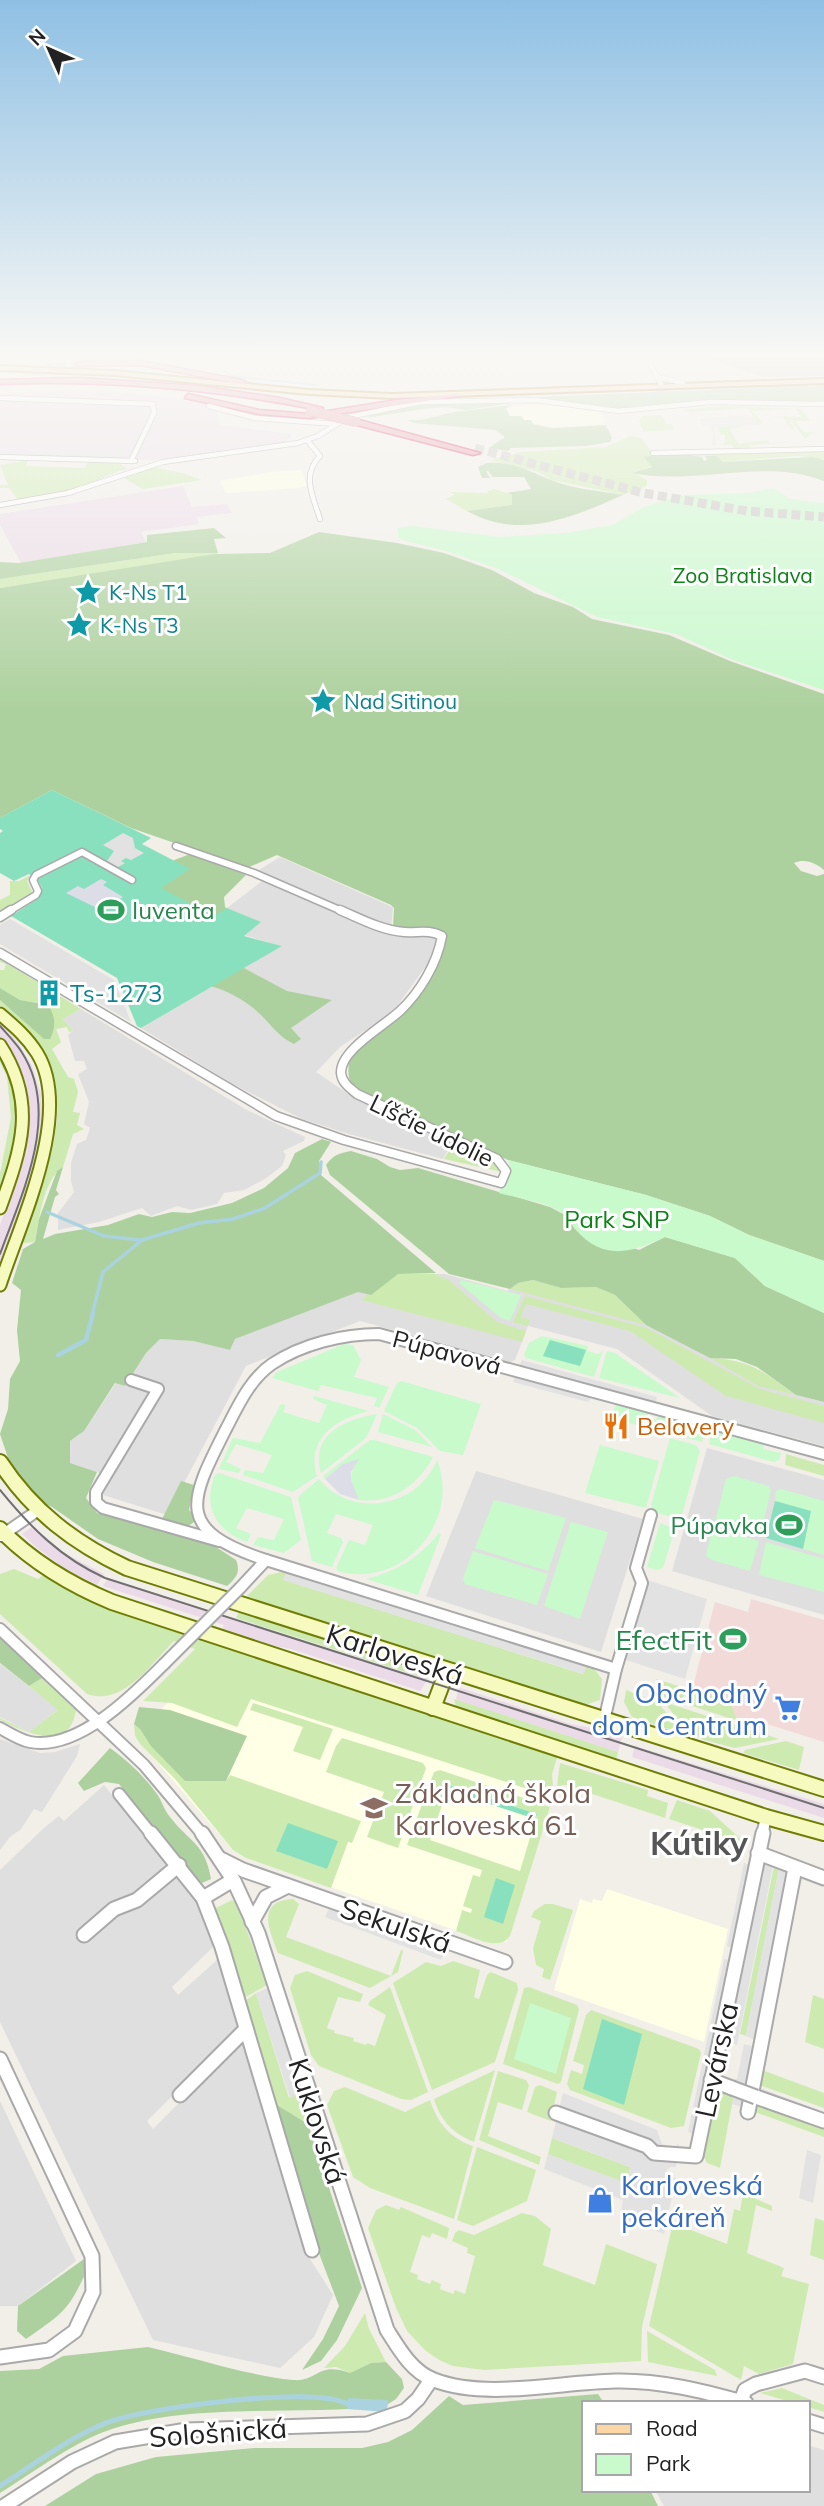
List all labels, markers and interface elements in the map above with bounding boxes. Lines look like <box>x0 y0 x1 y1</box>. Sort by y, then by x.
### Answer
north arrow <box>14 14 84 84</box>
text: N <box>23 23 51 51</box>
park label: Zoo Bratislava <box>673 562 813 588</box>
place icon: K-Ns T1 <box>73 577 103 607</box>
place label: K-Ns T1 <box>109 579 188 605</box>
place icon: K-Ns T3 <box>64 610 94 640</box>
place label: K-Ns T3 <box>100 612 179 638</box>
place icon: Nad Sitinou <box>308 686 338 716</box>
place label: Nad Sitinou <box>344 688 457 714</box>
sports icon: Iuventa <box>96 895 126 925</box>
place label: Iuventa <box>132 895 215 925</box>
building icon: Ts-1273 <box>34 978 64 1008</box>
place label: Ts-1273 <box>70 978 162 1008</box>
street label: Líščie údolie <box>365 1087 499 1173</box>
park label: Park SNP <box>564 1204 670 1234</box>
street label: Púpavová <box>389 1323 505 1381</box>
restaurant icon: Belavery <box>601 1411 631 1441</box>
place label: Belavery <box>637 1411 734 1441</box>
place label: Púpavka <box>671 1510 768 1540</box>
sports icon: Púpavka <box>774 1510 804 1540</box>
street label: Karloveská <box>322 1615 468 1693</box>
place label: EfectFit <box>616 1622 712 1657</box>
sports icon: EfectFit <box>718 1624 748 1654</box>
place label: Obchodný dom Centrum <box>592 1675 767 1742</box>
supermarket icon: Obchodný dom Centrum <box>773 1693 803 1723</box>
place label: Základná škola Karloveská 61 <box>395 1775 591 1842</box>
school or university icon: Základná škola Karloveská 61 <box>359 1793 389 1823</box>
district label: Kútiky <box>650 1822 748 1863</box>
street label: Sekulská <box>336 1890 456 1960</box>
street label: Levárska <box>687 1999 745 2121</box>
street label: Kuklovská <box>281 2054 355 2188</box>
place label: Karloveská pekáreň <box>621 2167 763 2234</box>
shop icon: Karloveská pekáreň <box>585 2185 615 2215</box>
legend <box>582 2401 810 2492</box>
street label: Sološnická <box>148 2410 288 2454</box>
text: Road <box>646 2415 697 2441</box>
text: Park <box>646 2450 690 2476</box>

